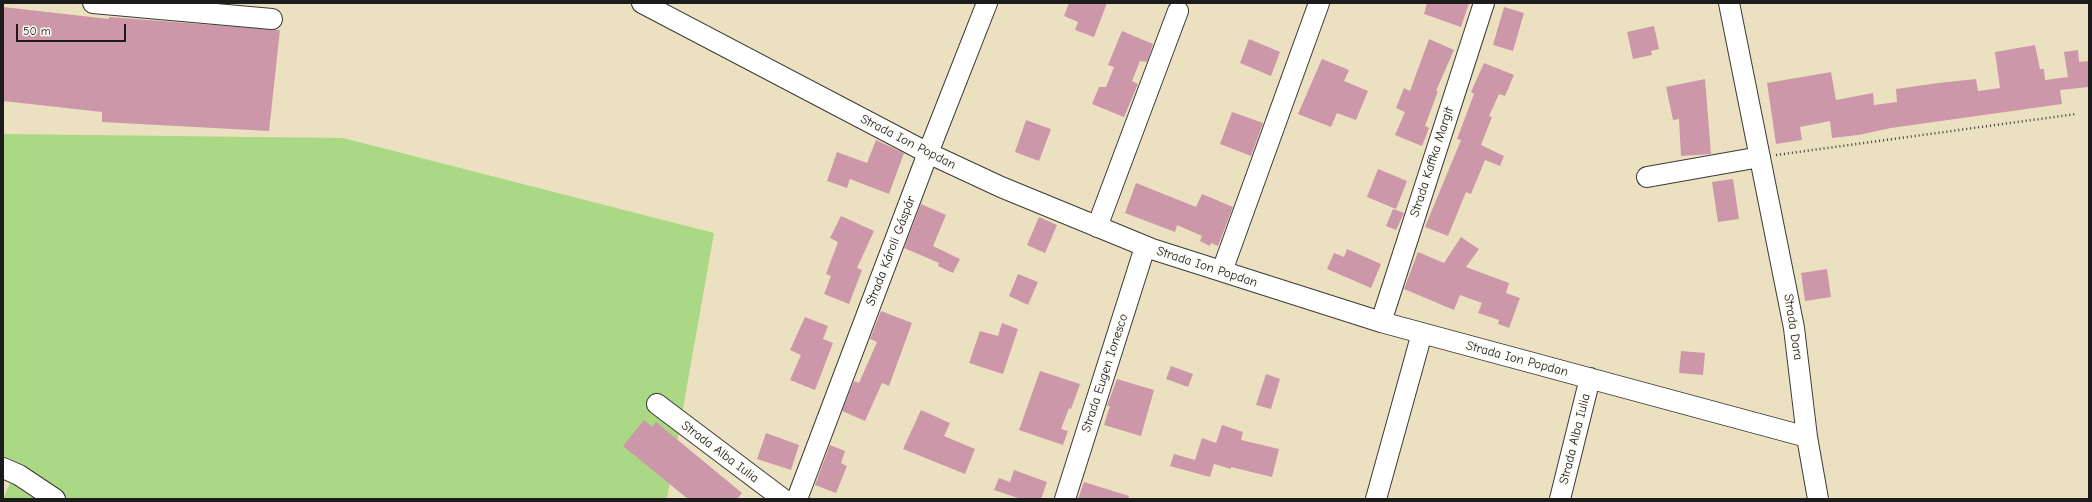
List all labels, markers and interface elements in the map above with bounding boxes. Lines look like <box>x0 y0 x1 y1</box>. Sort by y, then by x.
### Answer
scale bar <box>18 16 128 42</box>
text: 50 m <box>23 24 51 38</box>
street label: Strada Kaffka Margit <box>1407 105 1457 219</box>
street label: Strada Ion Popdan <box>858 111 958 173</box>
street label: Strada Károli Gáspár <box>863 194 919 308</box>
street label: Strada Ion Popdan <box>1155 243 1259 291</box>
street label: Strada Dara <box>1780 293 1806 361</box>
street label: Strada Eugen Ionesco <box>1078 312 1132 434</box>
street label: Strada Ion Popdan <box>1464 338 1570 380</box>
street label: Strada Alba Iulia <box>1556 392 1594 486</box>
street label: Strada Alba Iulia <box>678 418 762 486</box>

